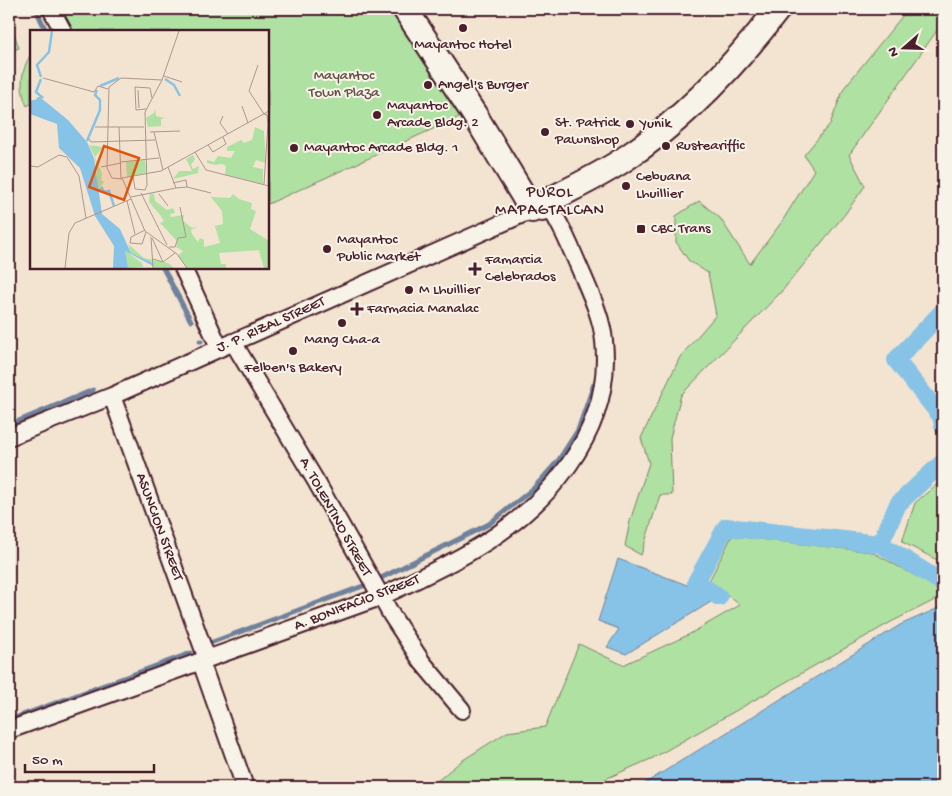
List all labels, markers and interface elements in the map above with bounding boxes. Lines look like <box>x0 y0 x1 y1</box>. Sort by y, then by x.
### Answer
marker: Mayantoc Hotel <box>457 22 469 34</box>
north arrow <box>880 22 930 72</box>
inset map <box>30 30 269 269</box>
place label: Mayantoc Hotel <box>414 36 512 54</box>
text: N <box>885 44 904 59</box>
park label: Mayantoc Town Plaza <box>308 67 380 102</box>
place label: Angel's Burger <box>438 76 530 94</box>
marker: Angel's Burger <box>422 79 434 91</box>
place label: Mayantoc Arcade Bldg. 2 <box>387 97 479 132</box>
marker: Mayantoc Arcade Bldg. 2 <box>371 109 383 121</box>
place label: St. Patrick Pawnshop <box>554 114 621 149</box>
place label: Yunik <box>638 115 672 133</box>
marker: Yunik <box>624 118 636 130</box>
marker: St. Patrick Pawnshop <box>539 126 551 138</box>
place label: Rusteariffic <box>676 137 746 155</box>
place label: Mayantoc Arcade Bldg. 1 <box>304 139 458 157</box>
marker: Rusteariffic <box>660 140 672 152</box>
marker: Mayantoc Arcade Bldg. 1 <box>288 142 300 154</box>
place label: Cebuana Lhuillier <box>636 168 691 203</box>
marker: Cebuana Lhuillier <box>620 180 632 192</box>
district label: PUROL MAPAGTALCAN <box>495 184 605 221</box>
place label: CBC Trans <box>651 220 711 238</box>
marker: CBC Trans <box>635 223 647 235</box>
place label: Mayantoc Public Market <box>336 231 422 266</box>
marker: Mayantoc Public Market <box>321 243 333 255</box>
place label: Famarcia Celebrados <box>484 251 556 286</box>
marker: Famarcia Celebrados <box>469 263 481 275</box>
place label: M Lhuillier <box>419 281 481 299</box>
marker: M Lhuillier <box>403 284 415 296</box>
street label: J. P. RIZAL STREET <box>214 293 329 357</box>
place label: Farmacia Manalac <box>366 300 479 318</box>
marker: Farmacia Manalac <box>351 303 363 315</box>
marker: Mang Cha-a <box>336 317 348 329</box>
place label: Mang Cha-a <box>304 331 380 349</box>
marker: Felben's Bakery <box>287 345 299 357</box>
place label: Felben's Bakery <box>243 359 342 377</box>
street label: A. TOLENTINO STREET <box>295 454 376 581</box>
street label: ASUNCION STREET <box>131 471 187 585</box>
street label: A. BONIFACIO STREET <box>292 570 424 635</box>
scale bar <box>25 741 154 773</box>
text: 50 m <box>32 752 63 770</box>

